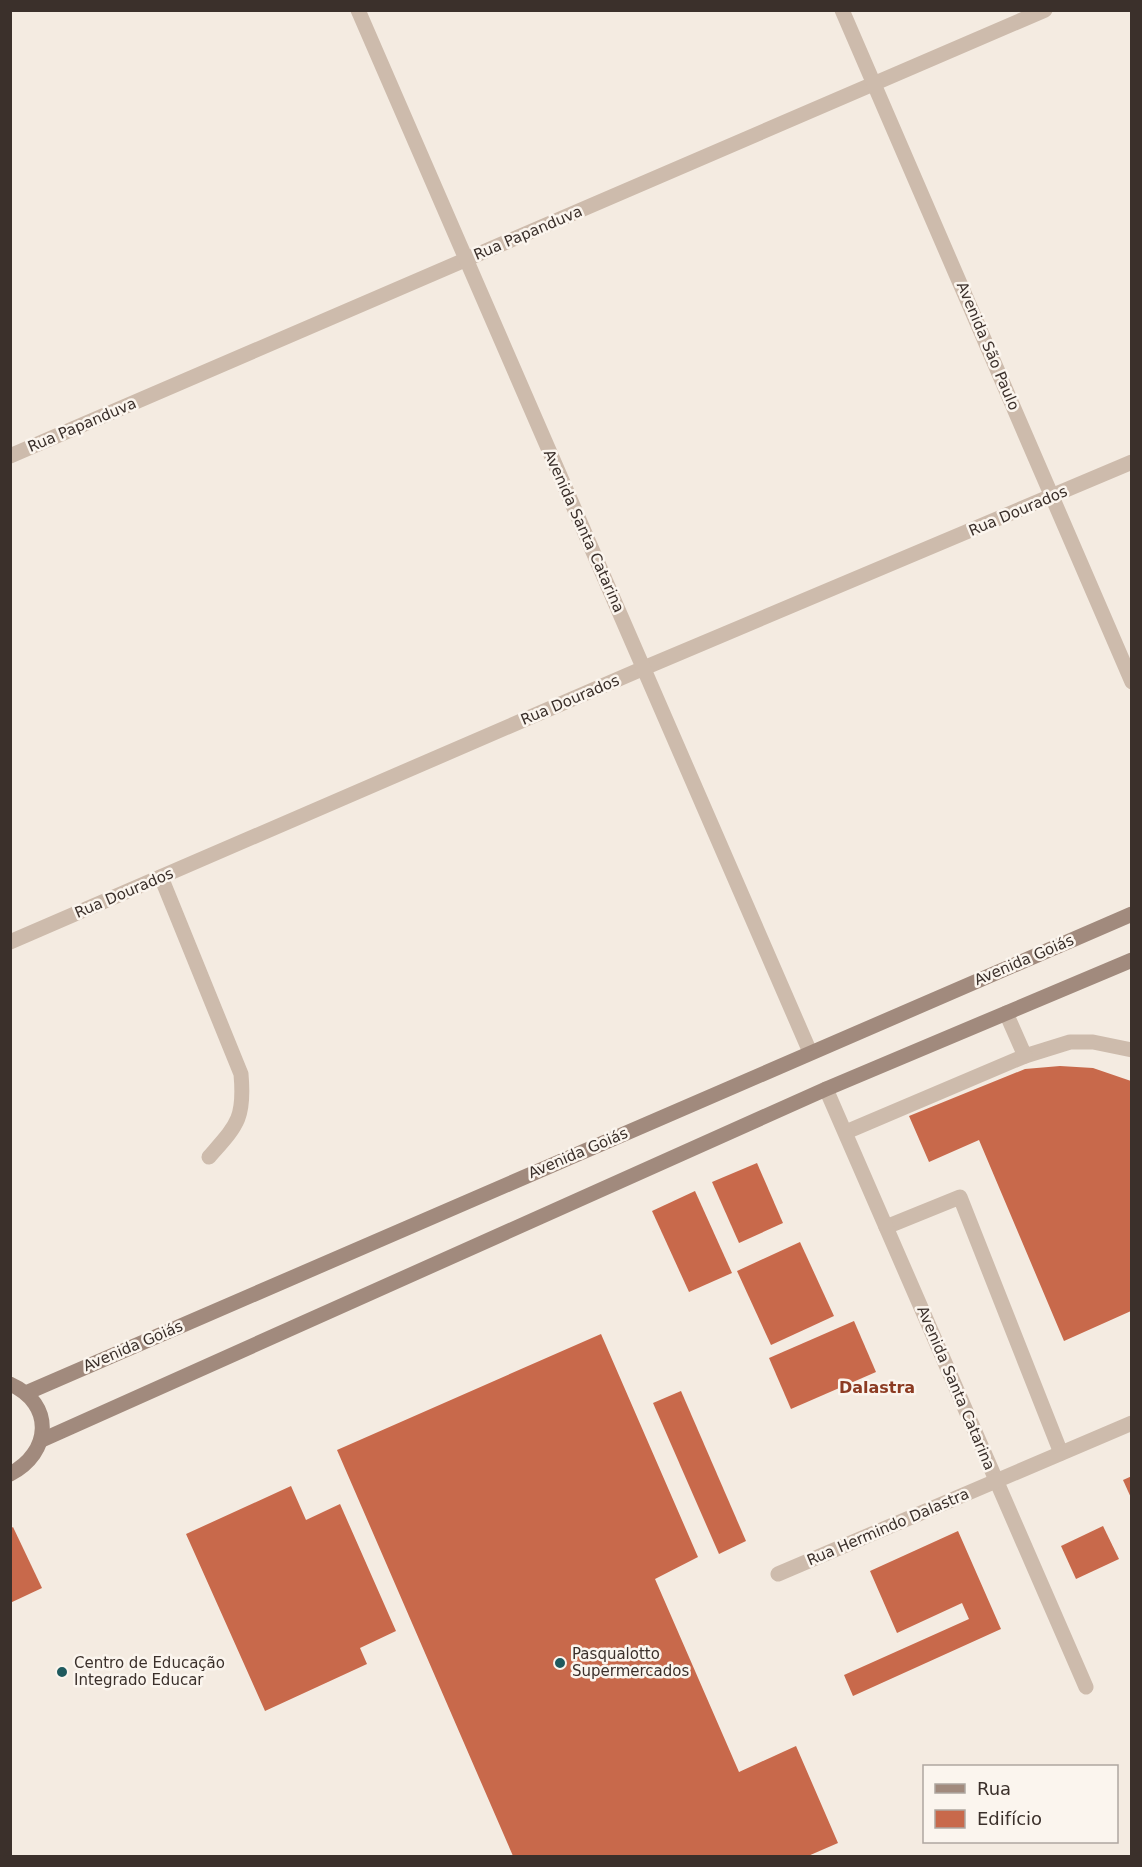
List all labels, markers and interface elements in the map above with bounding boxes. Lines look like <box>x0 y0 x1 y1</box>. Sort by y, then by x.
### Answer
street label: Rua Papanduva <box>471 202 585 264</box>
street label: Avenida São Paulo <box>953 279 1023 413</box>
street label: Rua Papanduva <box>25 394 139 456</box>
street label: Avenida Santa Catarina <box>540 447 628 615</box>
street label: Rua Dourados <box>966 482 1070 540</box>
street label: Rua Dourados <box>518 671 622 729</box>
street label: Rua Dourados <box>72 864 176 922</box>
street label: Avenida Goiás <box>971 931 1077 989</box>
street label: Avenida Goiás <box>525 1124 631 1182</box>
street label: Avenida Santa Catarina <box>913 1303 999 1473</box>
street label: Avenida Goiás <box>80 1317 186 1375</box>
district label: Dalastra <box>839 1378 915 1397</box>
street label: Rua Hermindo Dalastra <box>804 1485 972 1569</box>
place label: Pasqualotto Supermercados <box>572 1645 689 1680</box>
place label: Centro de Educação Integrado Educar <box>74 1654 225 1689</box>
marker: Pasqualotto Supermercados <box>553 1656 567 1670</box>
marker: Centro de Educação Integrado Educar <box>55 1665 69 1679</box>
legend <box>923 1765 1118 1843</box>
text: Rua <box>977 1778 1011 1799</box>
text: Edifício <box>977 1808 1042 1829</box>

